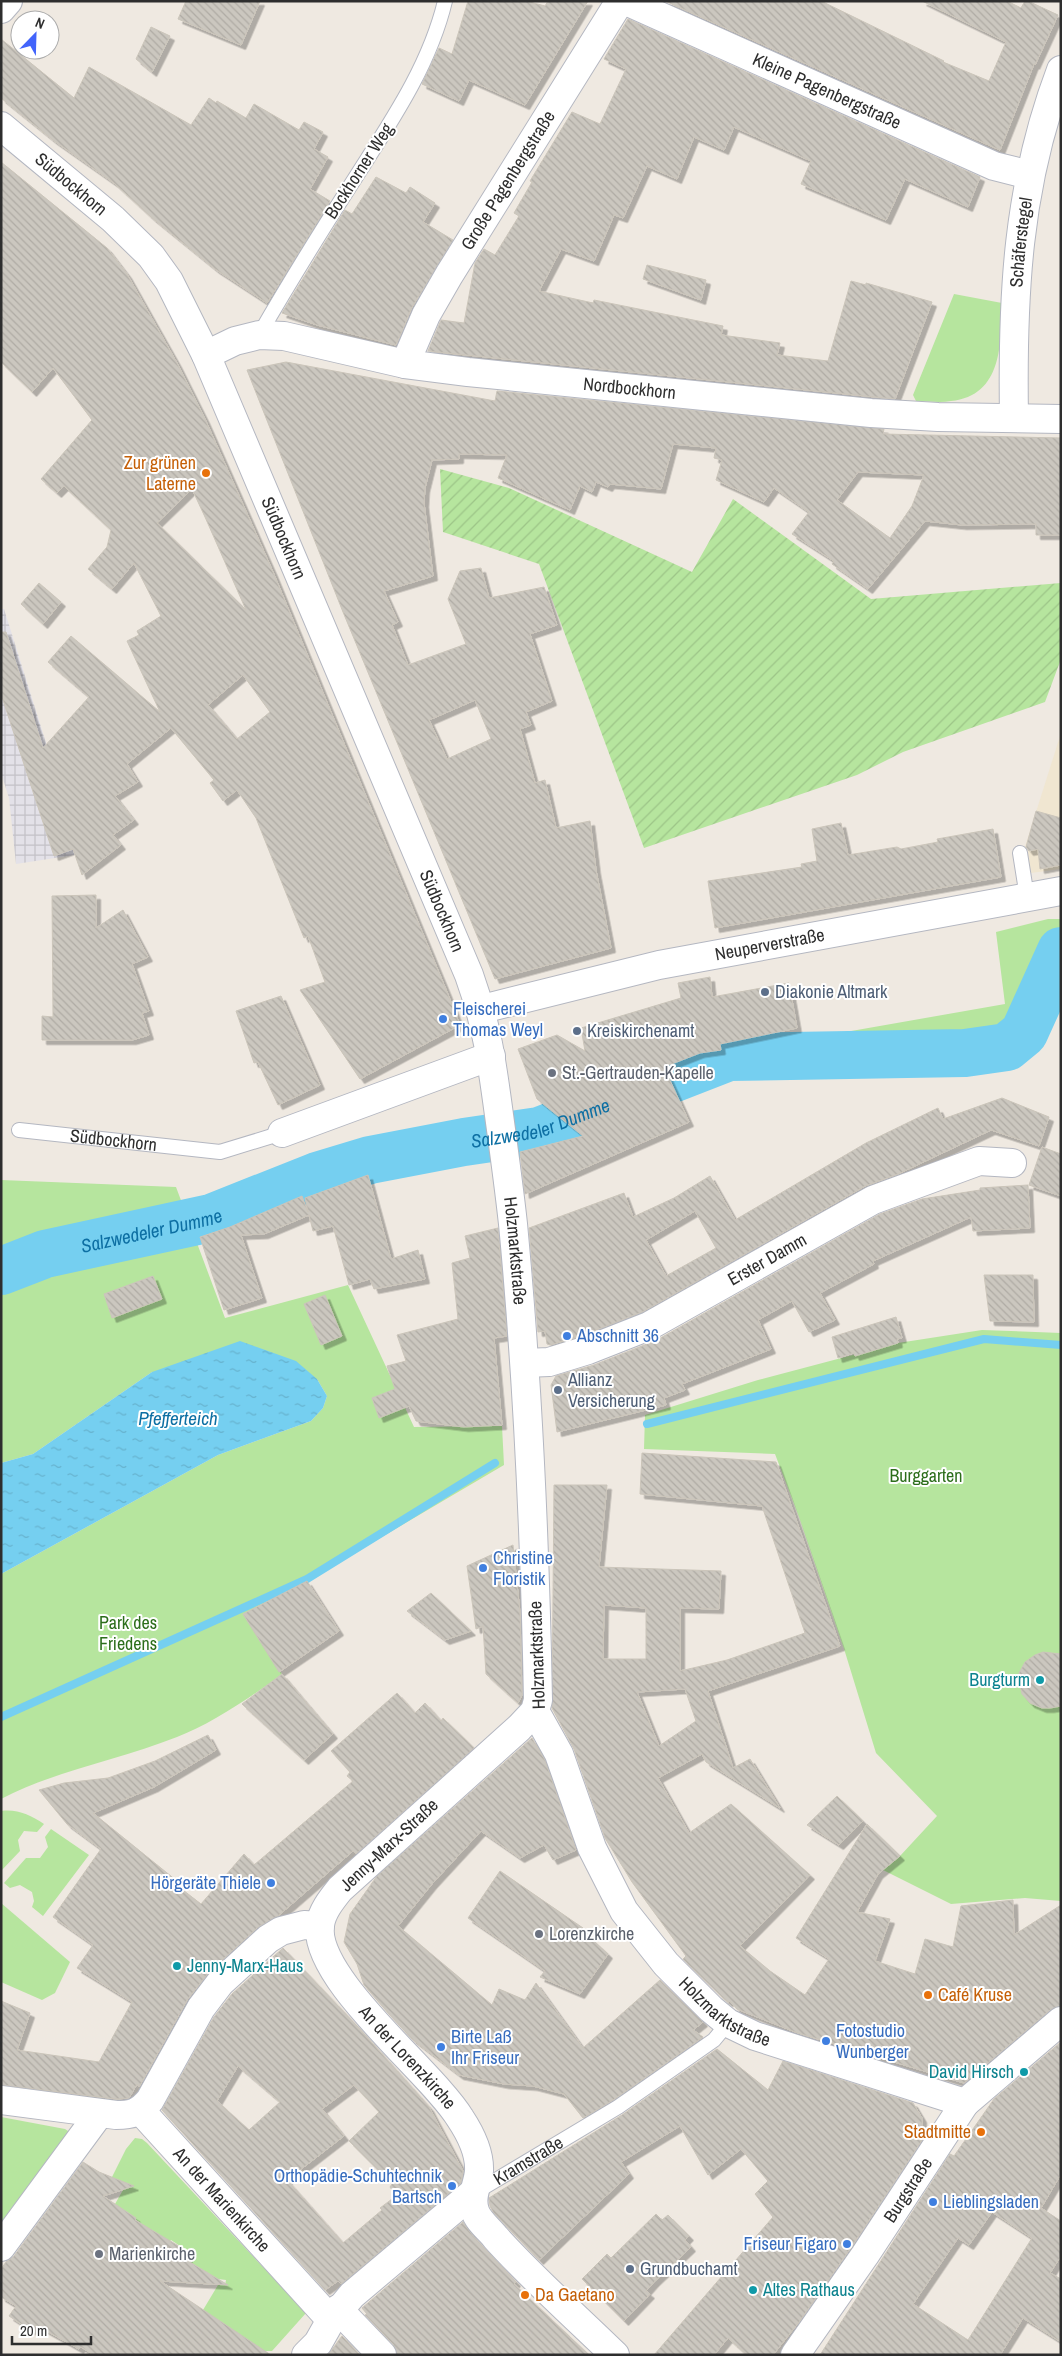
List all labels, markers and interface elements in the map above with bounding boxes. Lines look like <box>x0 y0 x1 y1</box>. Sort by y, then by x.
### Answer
north arrow <box>10 10 60 60</box>
text: N <box>33 13 47 33</box>
street label: Kleine Pagenbergstraße <box>749 46 905 135</box>
street label: Große Pagenbergstraße <box>455 106 561 255</box>
street label: Bockhorner Weg <box>318 117 399 224</box>
street label: Südbockhorn <box>30 146 113 221</box>
street label: Schäferstegel <box>1003 195 1038 288</box>
street label: Nordbockhorn <box>582 371 677 405</box>
place label: Zur grünen Laterne <box>124 450 196 496</box>
marker: Zur grünen Laterne <box>200 467 212 479</box>
street label: Südbockhorn <box>256 493 313 583</box>
street label: Südbockhorn <box>414 866 471 956</box>
street label: Neuperverstraße <box>713 922 826 966</box>
place label: Diakonie Altmark <box>775 979 888 1004</box>
marker: Diakonie Altmark <box>759 986 771 998</box>
place label: Fleischerei Thomas Weyl <box>453 996 543 1042</box>
marker: Fleischerei Thomas Weyl <box>437 1013 449 1025</box>
place label: Kreiskirchenamt <box>587 1018 694 1043</box>
marker: Kreiskirchenamt <box>571 1025 583 1037</box>
place label: St.-Gertrauden-Kapelle <box>562 1060 714 1085</box>
marker: St.-Gertrauden-Kapelle <box>546 1067 558 1079</box>
water label: Salzwedeler Dumme <box>469 1092 614 1154</box>
street label: Südbockhorn <box>69 1123 158 1157</box>
street label: Holzmarktstraße <box>498 1195 533 1306</box>
water label: Salzwedeler Dumme <box>78 1202 226 1259</box>
street label: Erster Damm <box>723 1227 811 1291</box>
place label: Abschnitt 36 <box>576 1323 659 1348</box>
marker: Abschnitt 36 <box>561 1330 573 1342</box>
place label: Allianz Versicherung <box>567 1367 656 1413</box>
marker: Allianz Versicherung <box>552 1384 564 1396</box>
water label: Pfefferteich <box>138 1405 218 1431</box>
park label: Burggarten <box>889 1463 963 1488</box>
place label: Christine Floristik <box>493 1545 553 1591</box>
marker: Christine Floristik <box>477 1562 489 1574</box>
street label: Holzmarktstraße <box>522 1600 551 1710</box>
park label: Park des Friedens <box>99 1610 157 1656</box>
place label: Burgturm <box>969 1667 1030 1692</box>
marker: Burgturm <box>1034 1674 1046 1686</box>
street label: Jenny-Marx-Straße <box>334 1792 443 1897</box>
place label: Hörgeräte Thiele <box>150 1870 261 1895</box>
marker: Hörgeräte Thiele <box>265 1877 277 1889</box>
place label: Lorenzkirche <box>549 1921 634 1946</box>
marker: Lorenzkirche <box>533 1928 545 1940</box>
place label: Jenny-Marx-Haus <box>187 1953 303 1978</box>
marker: Jenny-Marx-Haus <box>171 1960 183 1972</box>
street label: Holzmarktstraße <box>674 1971 774 2052</box>
place label: Café Kruse <box>938 1982 1012 2007</box>
marker: Café Kruse <box>922 1989 934 2001</box>
street label: An der Lorenzkirche <box>353 1999 462 2114</box>
place label: Fotostudio Wunberger <box>836 2018 909 2064</box>
place label: Birte Laß Ihr Friseur <box>451 2024 519 2070</box>
marker: Fotostudio Wunberger <box>820 2035 832 2047</box>
marker: Birte Laß Ihr Friseur <box>435 2041 447 2053</box>
place label: David Hirsch <box>929 2059 1014 2084</box>
marker: David Hirsch <box>1018 2066 1030 2078</box>
place label: Stadtmitte <box>904 2119 971 2144</box>
marker: Stadtmitte <box>975 2126 987 2138</box>
street label: Kramstraße <box>489 2130 568 2191</box>
street label: An der Marienkirche <box>167 2141 276 2257</box>
street label: Burgstraße <box>877 2152 938 2227</box>
place label: Orthopädie-Schuhtechnik Bartsch <box>274 2163 443 2209</box>
marker: Orthopädie-Schuhtechnik Bartsch <box>446 2180 458 2192</box>
place label: Lieblingsladen <box>943 2189 1039 2214</box>
marker: Lieblingsladen <box>927 2196 939 2208</box>
place label: Friseur Figaro <box>743 2231 837 2256</box>
marker: Friseur Figaro <box>841 2238 853 2250</box>
place label: Marienkirche <box>109 2241 195 2266</box>
marker: Marienkirche <box>93 2248 105 2260</box>
place label: Grundbuchamt <box>640 2256 738 2281</box>
marker: Grundbuchamt <box>624 2263 636 2275</box>
place label: Altes Rathaus <box>762 2277 855 2302</box>
place label: Da Gaetano <box>535 2282 615 2307</box>
marker: Altes Rathaus <box>747 2284 759 2296</box>
marker: Da Gaetano <box>519 2289 531 2301</box>
scale bar <box>12 2314 91 2346</box>
text: 20 m <box>20 2320 47 2341</box>

